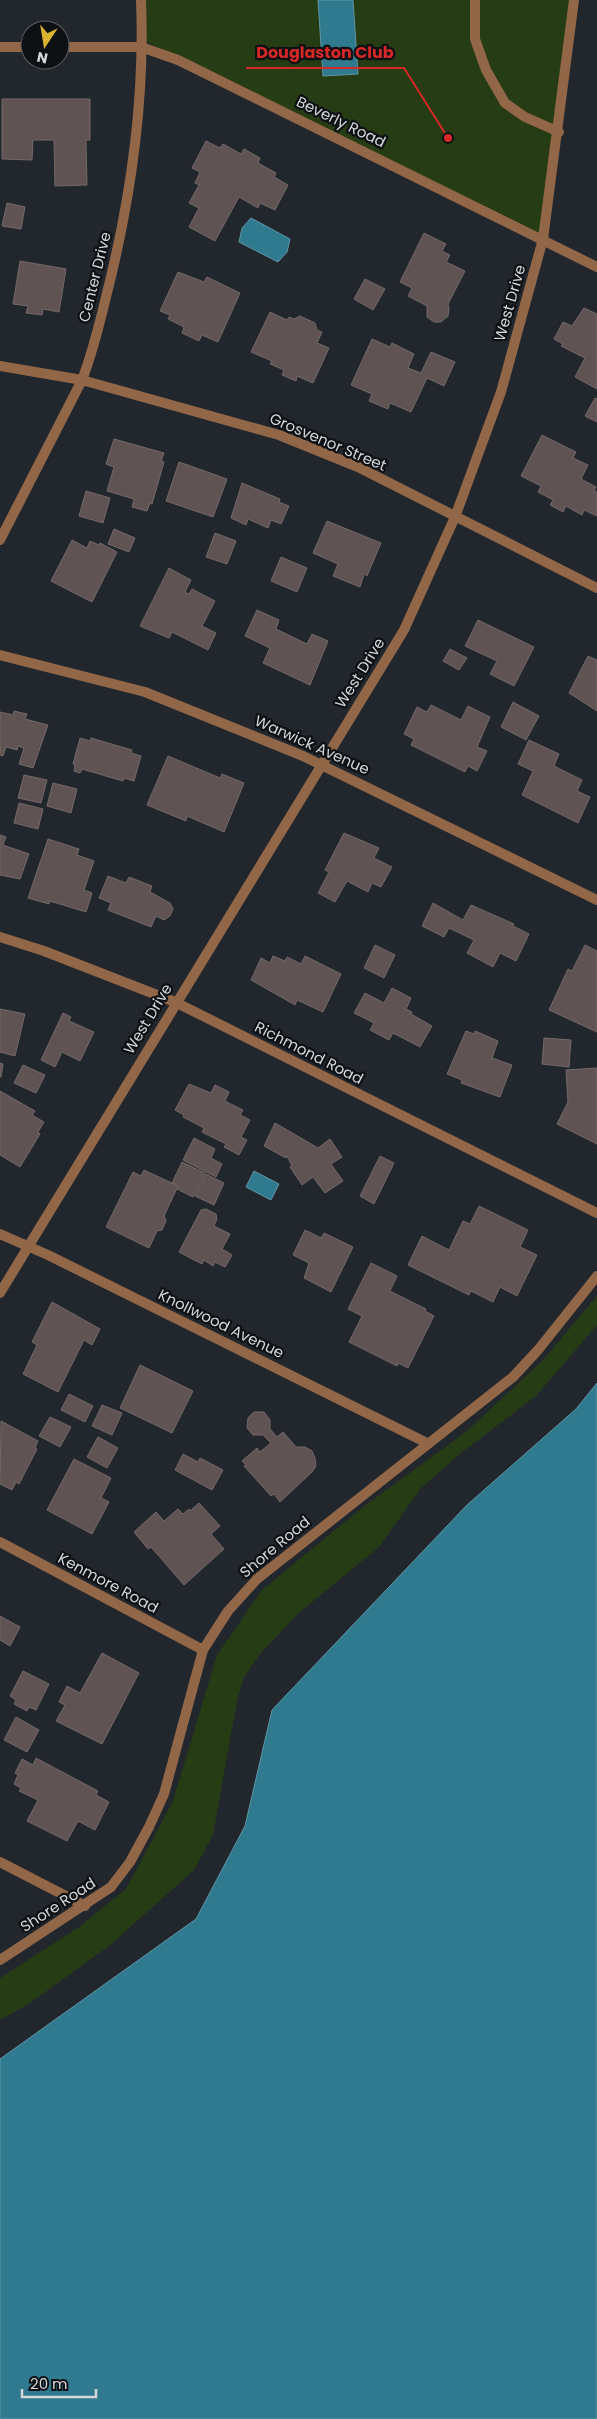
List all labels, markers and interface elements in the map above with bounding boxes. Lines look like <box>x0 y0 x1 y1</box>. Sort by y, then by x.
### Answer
north arrow <box>20 20 70 70</box>
callout: Douglaston Club <box>246 37 404 68</box>
text: Douglaston Club <box>256 41 394 64</box>
text: N <box>35 47 50 69</box>
street label: Beverly Road <box>293 91 389 152</box>
street label: Center Drive <box>73 229 116 324</box>
street label: West Drive <box>489 262 530 344</box>
street label: Grosvenor Street <box>266 407 390 476</box>
street label: West Drive <box>330 634 389 712</box>
street label: Warwick Avenue <box>252 710 373 779</box>
street label: West Drive <box>118 980 177 1058</box>
street label: Richmond Road <box>251 1016 367 1089</box>
street label: Knollwood Avenue <box>155 1284 288 1363</box>
street label: Shore Road <box>235 1511 314 1582</box>
street label: Kenmore Road <box>54 1547 162 1618</box>
street label: Shore Road <box>16 1872 99 1937</box>
scale bar <box>22 2366 96 2398</box>
text: 20 m <box>30 2373 68 2394</box>

